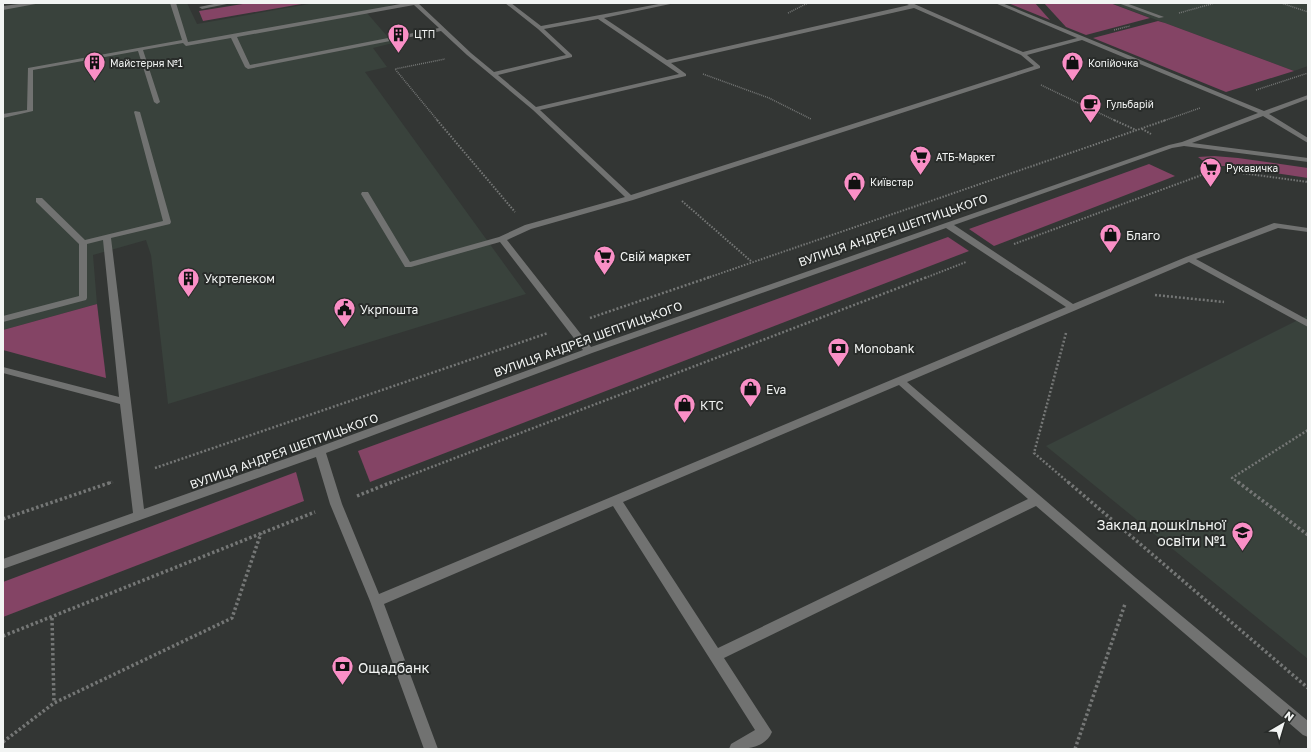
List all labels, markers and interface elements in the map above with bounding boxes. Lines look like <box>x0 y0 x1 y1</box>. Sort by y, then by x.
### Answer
building icon: ЦТП <box>385 21 411 54</box>
place label: ЦТП <box>414 28 435 40</box>
building icon: Майстерня №1 <box>82 50 108 83</box>
shop icon: Копійочка <box>1059 50 1085 83</box>
place label: Майстерня №1 <box>110 57 183 69</box>
place label: Копійочка <box>1088 57 1138 69</box>
cafe icon: Гульбарій <box>1077 91 1103 124</box>
place label: Гульбарій <box>1106 98 1154 110</box>
supermarket icon: АТБ-Маркет <box>908 144 934 177</box>
place label: АТБ-Маркет <box>936 151 995 163</box>
supermarket icon: Рукавичка <box>1197 155 1223 188</box>
place label: Рукавичка <box>1226 162 1278 174</box>
shop icon: Київстар <box>841 169 867 202</box>
place label: Київстар <box>870 176 913 188</box>
street label: ВУЛИЦЯ АНДРЕЯ ШЕПТИЦЬКОГО <box>796 190 990 270</box>
shop icon: Благо <box>1098 222 1124 255</box>
place label: Благо <box>1126 228 1160 243</box>
supermarket icon: Свій маркет <box>592 243 618 276</box>
place label: Свій маркет <box>620 249 691 264</box>
building icon: Укртелеком <box>176 265 202 298</box>
place label: Укртелеком <box>204 271 275 286</box>
public building icon: Укрпошта <box>332 296 358 329</box>
street label: ВУЛИЦЯ АНДРЕЯ ШЕПТИЦЬКОГО <box>492 298 684 380</box>
place label: Укрпошта <box>360 302 418 317</box>
bank icon: Monobank <box>825 335 851 368</box>
place label: Monobank <box>854 341 915 356</box>
shop icon: Eva <box>737 376 763 409</box>
place label: Eva <box>766 382 786 397</box>
shop icon: КТС <box>672 392 698 425</box>
place label: КТС <box>700 398 724 413</box>
street label: ВУЛИЦЯ АНДРЕЯ ШЕПТИЦЬКОГО <box>188 410 380 492</box>
place label: Заклад дошкільної освіти №1 <box>1096 516 1227 549</box>
school or university icon: Заклад дошкільної освіти №1 <box>1229 519 1255 552</box>
bank icon: Ощадбанк <box>330 654 356 687</box>
place label: Ощадбанк <box>358 659 429 676</box>
north arrow <box>1263 704 1303 744</box>
text: N <box>1282 708 1297 723</box>

